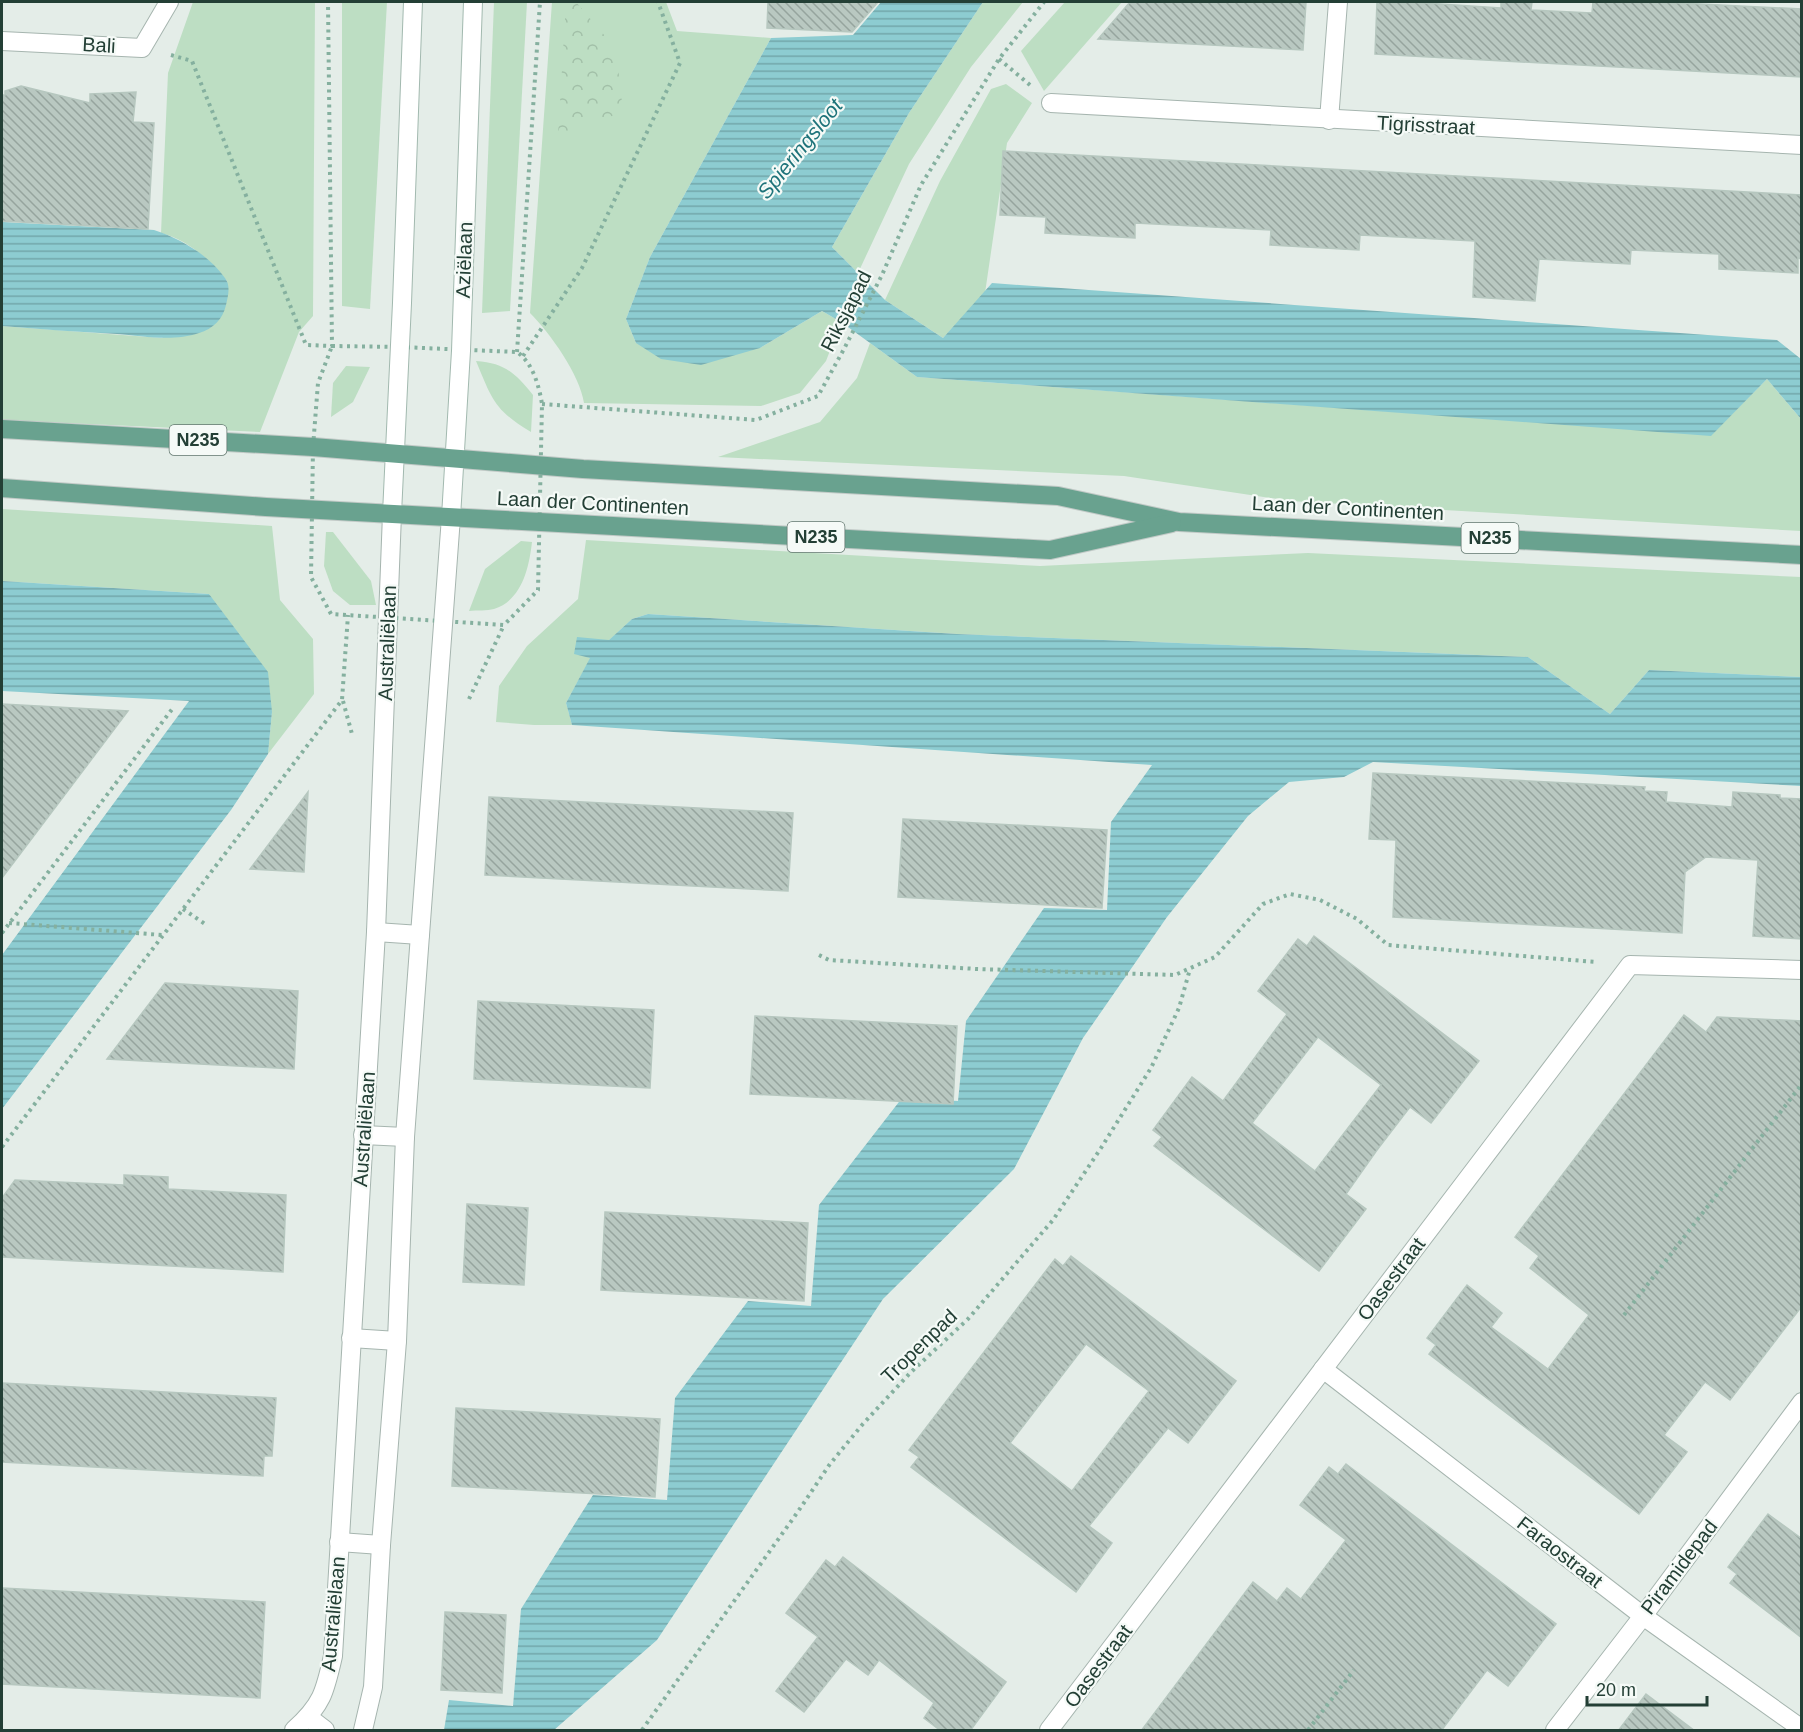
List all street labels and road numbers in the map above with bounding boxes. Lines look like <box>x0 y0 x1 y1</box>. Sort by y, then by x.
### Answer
street label: Bali <box>82 33 116 57</box>
street label: Tigrisstraat <box>1376 111 1476 139</box>
street label: Aziëlaan <box>452 221 476 299</box>
street label: Riksjapad <box>816 267 876 355</box>
road number: N235 <box>170 425 226 455</box>
street label: Laan der Continenten <box>496 487 690 519</box>
street label: Laan der Continenten <box>1251 492 1445 524</box>
road number: N235 <box>788 522 844 552</box>
road number: N235 <box>1462 523 1518 553</box>
street label: Australiëlaan <box>374 585 400 701</box>
street label: Australiëlaan <box>349 1071 379 1187</box>
street label: Oasestraat <box>1353 1233 1429 1325</box>
street label: Tropenpad <box>877 1305 961 1387</box>
street label: Faraostraat <box>1513 1512 1607 1592</box>
street label: Piramidepad <box>1636 1516 1722 1618</box>
street label: Australiëlaan <box>317 1555 349 1673</box>
street label: Oasestraat <box>1060 1620 1136 1712</box>

